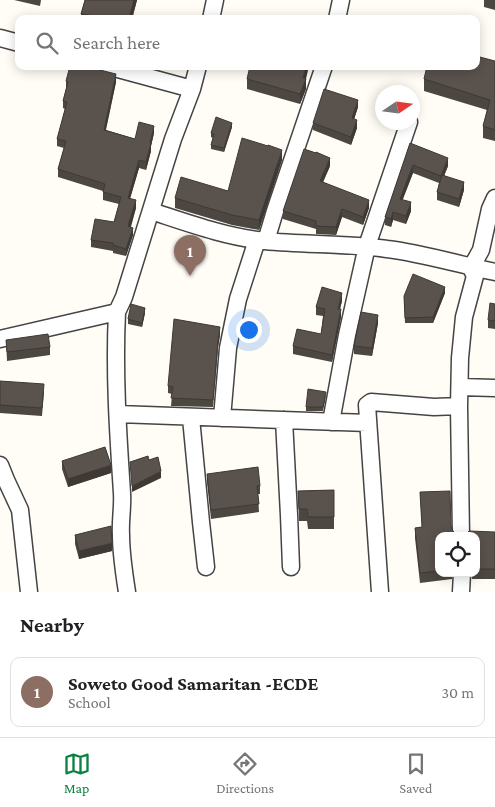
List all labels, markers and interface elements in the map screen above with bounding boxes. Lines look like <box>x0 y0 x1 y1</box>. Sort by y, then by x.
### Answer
search box <box>15 15 480 70</box>
icon: search <box>33 29 61 57</box>
text: Search here <box>73 32 160 53</box>
north arrow <box>375 85 420 130</box>
pin: 1 <box>174 235 206 276</box>
your location <box>236 317 262 343</box>
map controls <box>435 532 480 577</box>
button: locate <box>435 532 480 577</box>
text: Nearby <box>20 613 84 637</box>
text: Soweto Good Samaritan -ECDE <box>68 673 318 694</box>
text: 1 <box>34 684 40 701</box>
text: 30 m <box>442 684 474 701</box>
text: School <box>68 694 111 711</box>
tab: Map <box>63 750 91 796</box>
tab: Directions <box>216 750 274 796</box>
tab: Saved <box>399 750 432 796</box>

